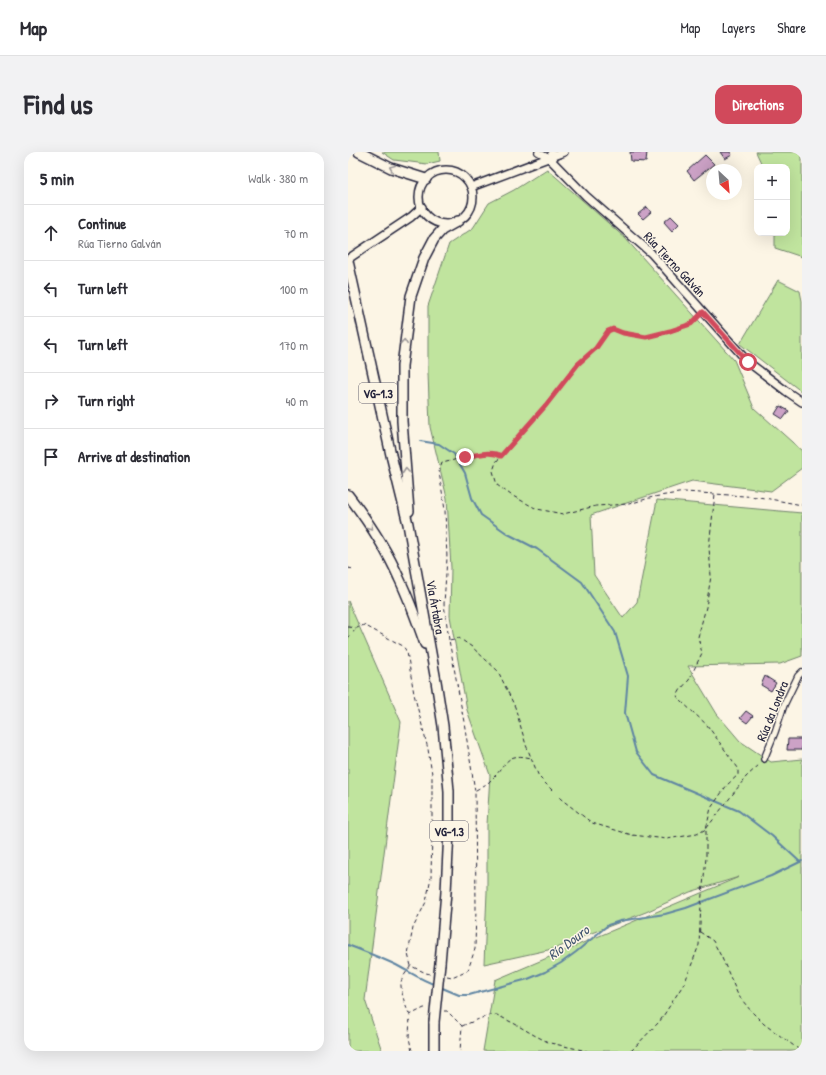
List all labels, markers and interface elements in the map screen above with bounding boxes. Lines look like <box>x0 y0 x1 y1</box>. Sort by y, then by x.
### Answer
text: Map <box>20 15 47 41</box>
text: Map <box>680 18 700 37</box>
text: Layers <box>722 18 755 37</box>
text: Share <box>777 18 806 37</box>
text: Find us <box>24 85 93 123</box>
button: Directions <box>715 85 802 124</box>
one-way arrow <box>388 164 395 172</box>
north arrow <box>706 164 742 200</box>
map controls <box>754 164 790 236</box>
button: + <box>754 164 790 200</box>
text: 5 min <box>40 167 74 190</box>
text: Walk · 380 m <box>248 169 308 187</box>
button: − <box>754 200 790 236</box>
text: Continue <box>78 213 126 234</box>
icon: ahead <box>40 222 62 244</box>
text: 70 m <box>284 224 308 242</box>
street label: Rúa Tierno Galván <box>640 227 710 301</box>
text: Rúa Tierno Galván <box>78 234 161 252</box>
icon: left <box>40 278 62 300</box>
text: Turn left <box>78 278 128 299</box>
text: 100 m <box>280 280 308 298</box>
icon: left <box>40 334 62 356</box>
text: Turn left <box>78 334 128 355</box>
text: 170 m <box>279 336 308 354</box>
one-way arrow <box>400 339 409 345</box>
route start <box>739 353 757 371</box>
road number: VG-1.3 <box>359 383 397 403</box>
icon: right <box>40 390 62 412</box>
text: Turn right <box>78 390 134 411</box>
text: 40 m <box>285 392 308 410</box>
icon: arrive <box>40 446 62 468</box>
text: Arrive at destination <box>78 446 190 467</box>
route end <box>456 448 474 466</box>
one-way arrow <box>402 468 411 474</box>
one-way arrow <box>366 522 373 529</box>
street label: Vía Ártabra <box>422 579 450 635</box>
street label: Rúa da Londra <box>752 678 792 744</box>
road number: VG-1.3 <box>430 821 468 841</box>
water label: Río Douro <box>543 919 594 964</box>

